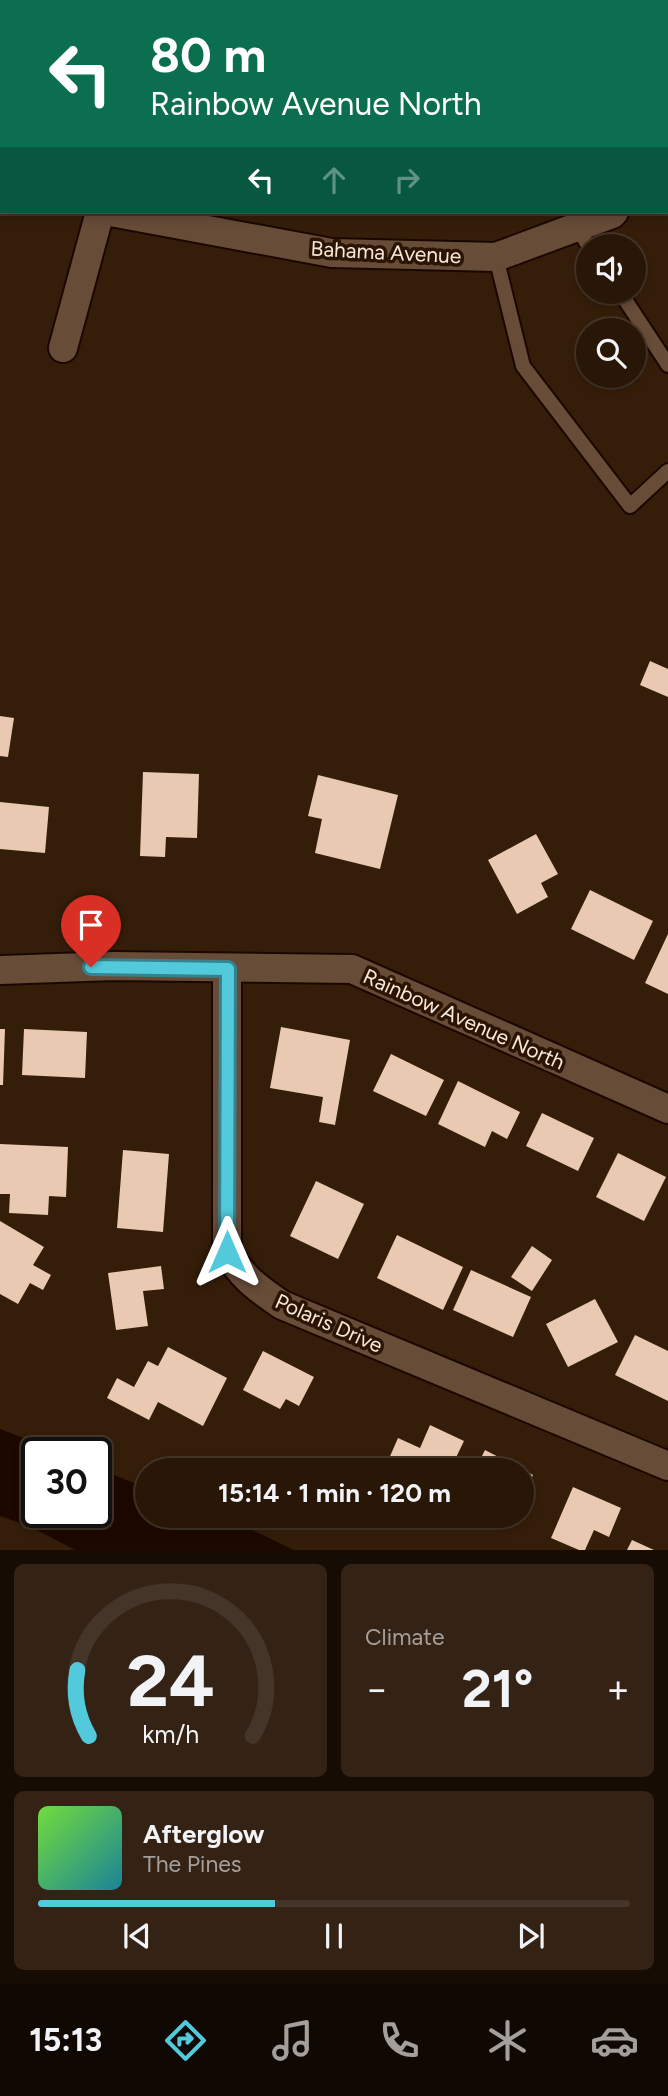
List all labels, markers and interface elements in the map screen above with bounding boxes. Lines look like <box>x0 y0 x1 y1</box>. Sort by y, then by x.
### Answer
text: 80 m <box>150 25 266 84</box>
icon: left <box>35 28 126 119</box>
text: Rainbow Avenue North <box>150 85 482 123</box>
icon: left <box>242 161 280 199</box>
icon: ahead <box>315 161 353 199</box>
icon: right <box>388 161 426 199</box>
map controls <box>576 234 646 388</box>
button: sound <box>576 234 646 304</box>
street label: Bahama Avenue <box>310 236 462 268</box>
button: search <box>576 318 646 388</box>
pin <box>61 895 121 967</box>
icon: arrive <box>72 906 110 944</box>
street label: Rainbow Avenue North <box>359 963 569 1075</box>
position arrow <box>190 1215 264 1289</box>
street label: Polaris Drive <box>271 1288 387 1358</box>
speed limit sign: 30 <box>21 1437 112 1528</box>
text: 15:14 · 1 min · 120 m <box>218 1477 451 1509</box>
text: Climate <box>365 1623 444 1651</box>
text: 24 <box>126 1638 215 1725</box>
text: 21° <box>462 1658 533 1720</box>
text: − <box>365 1666 389 1712</box>
text: + <box>606 1666 630 1712</box>
text: km/h <box>142 1719 199 1749</box>
text: Afterglow <box>143 1818 265 1850</box>
text: The Pines <box>143 1850 242 1878</box>
icon: previous <box>118 1917 156 1955</box>
icon: pause <box>315 1917 353 1955</box>
icon: next <box>512 1917 550 1955</box>
icon: directions <box>161 2016 210 2065</box>
icon: music <box>268 2016 317 2065</box>
icon: phone <box>375 2016 424 2065</box>
icon: climate <box>483 2016 532 2065</box>
icon: car <box>590 2016 639 2065</box>
text: 15:13 <box>29 2021 102 2059</box>

